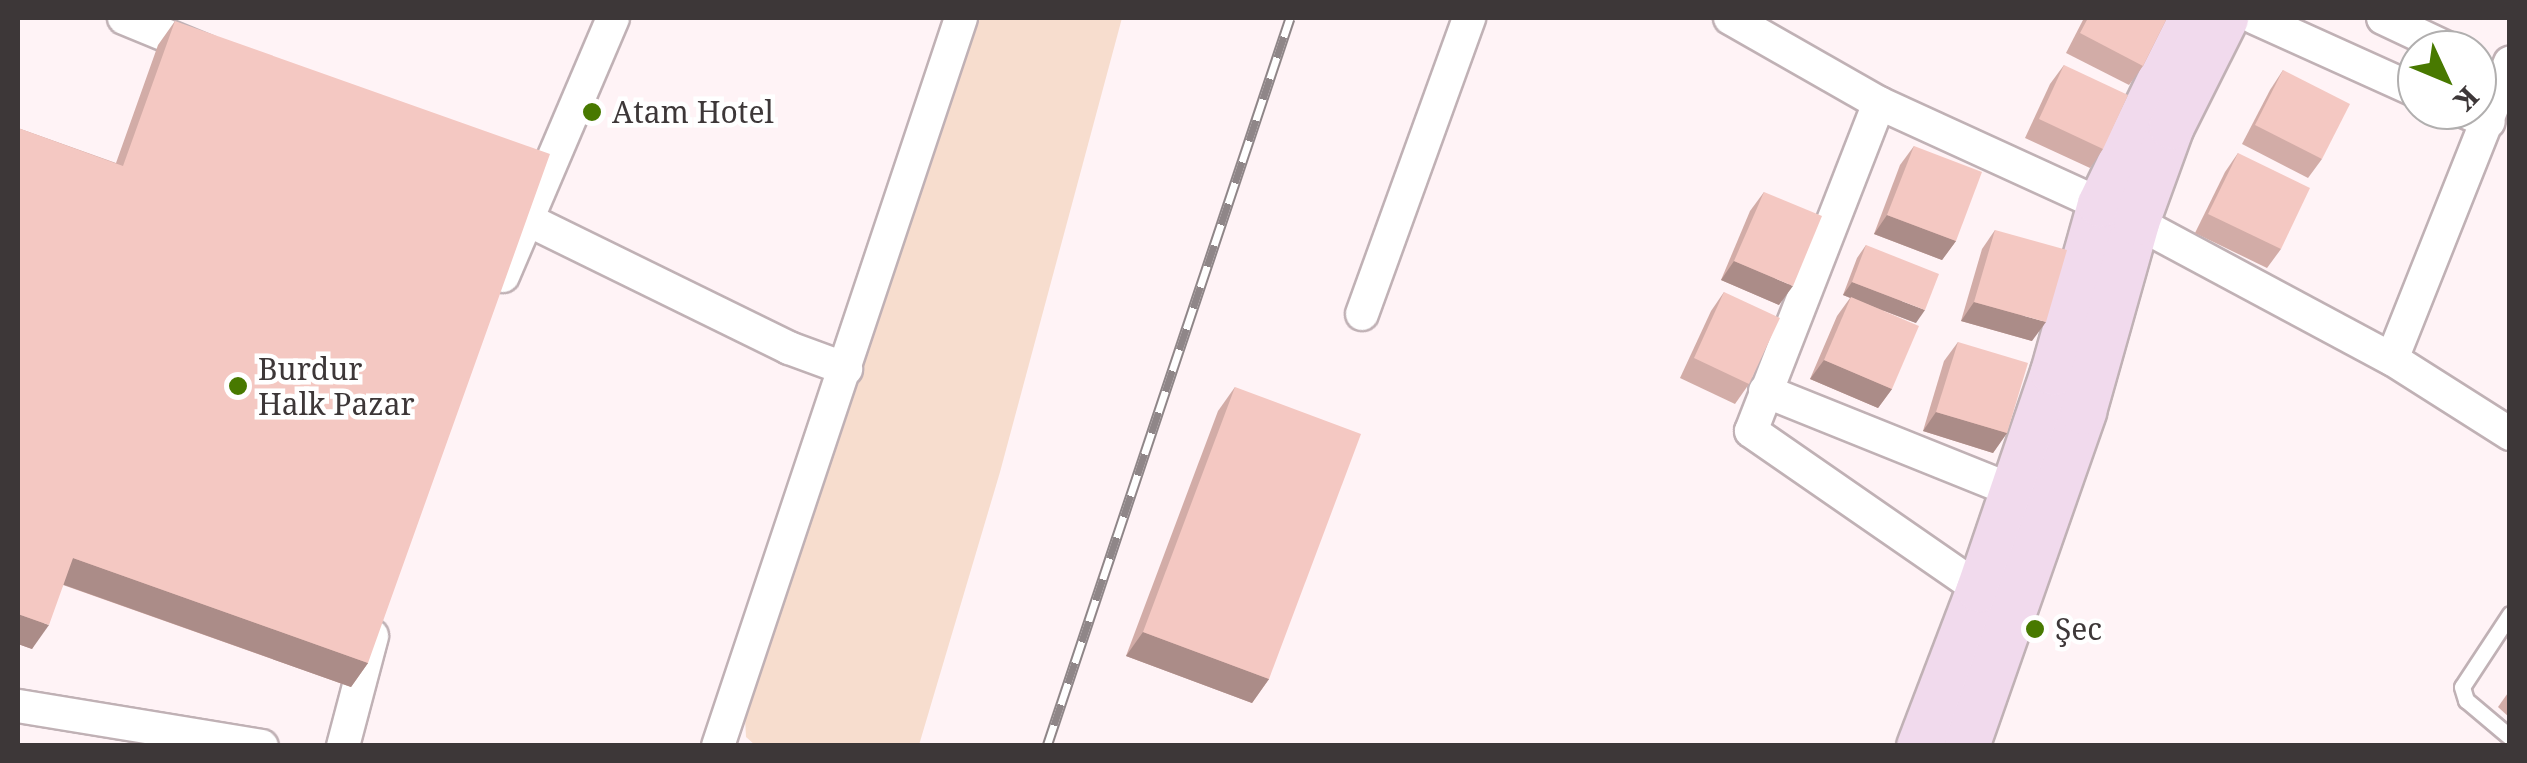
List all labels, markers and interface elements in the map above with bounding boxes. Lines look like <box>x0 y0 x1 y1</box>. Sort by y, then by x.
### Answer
north arrow <box>2397 30 2497 130</box>
text: K <box>2446 79 2488 120</box>
place label: Atam Hotel <box>612 94 774 130</box>
marker: Atam Hotel <box>581 101 603 123</box>
place label: Burdur Halk Pazar <box>258 351 415 422</box>
marker: Burdur Halk Pazar <box>227 375 249 397</box>
place label: Şec <box>2055 611 2102 647</box>
marker: Şec <box>2024 618 2046 640</box>

